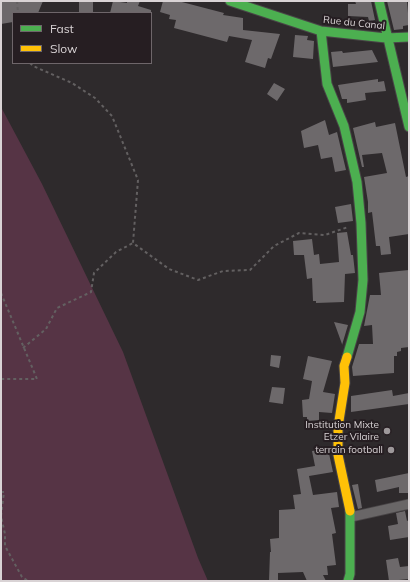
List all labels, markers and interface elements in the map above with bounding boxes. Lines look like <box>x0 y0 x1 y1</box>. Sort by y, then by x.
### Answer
legend <box>12 12 152 64</box>
street label: Rue du Canal <box>323 14 385 32</box>
text: Fast <box>50 21 74 36</box>
text: Slow <box>50 41 78 56</box>
place label: Institution Mixte Etzer Vilaire <box>305 419 379 442</box>
marker: Institution Mixte Etzer Vilaire <box>382 426 392 436</box>
place label: terrain football <box>315 444 383 456</box>
marker: terrain football <box>386 445 396 455</box>

